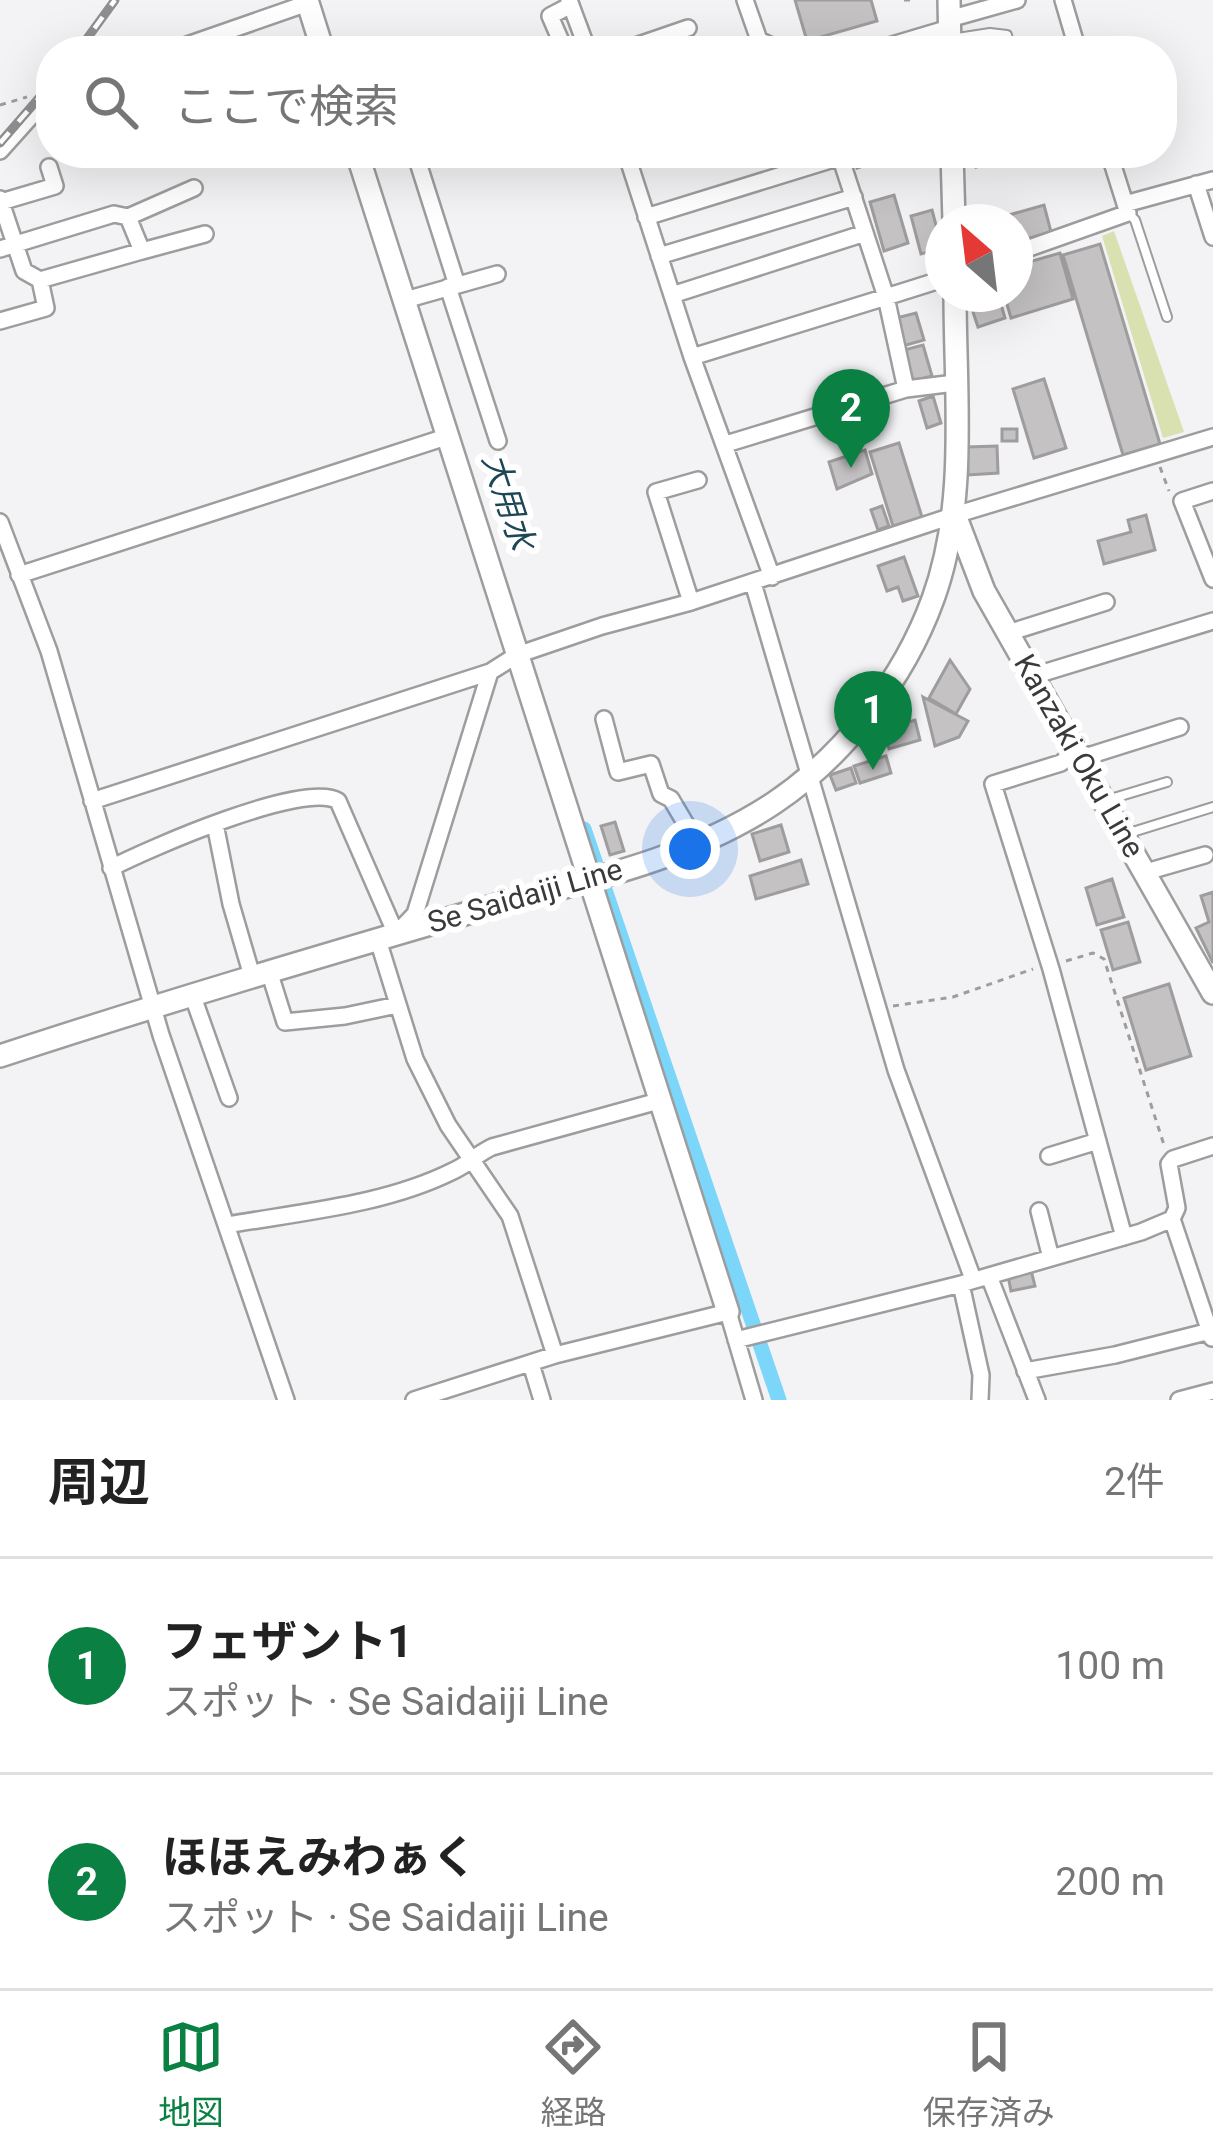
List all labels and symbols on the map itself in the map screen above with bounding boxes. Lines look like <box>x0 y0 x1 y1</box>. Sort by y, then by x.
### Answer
north arrow <box>925 204 1033 312</box>
pin: 2 <box>812 369 890 468</box>
water label: 大用水 <box>475 448 543 557</box>
street label: Kanzaki Oku Line <box>1007 648 1152 863</box>
pin: 1 <box>834 671 912 770</box>
your location <box>660 819 720 879</box>
street label: Se Saidaiji Line <box>423 851 626 940</box>

